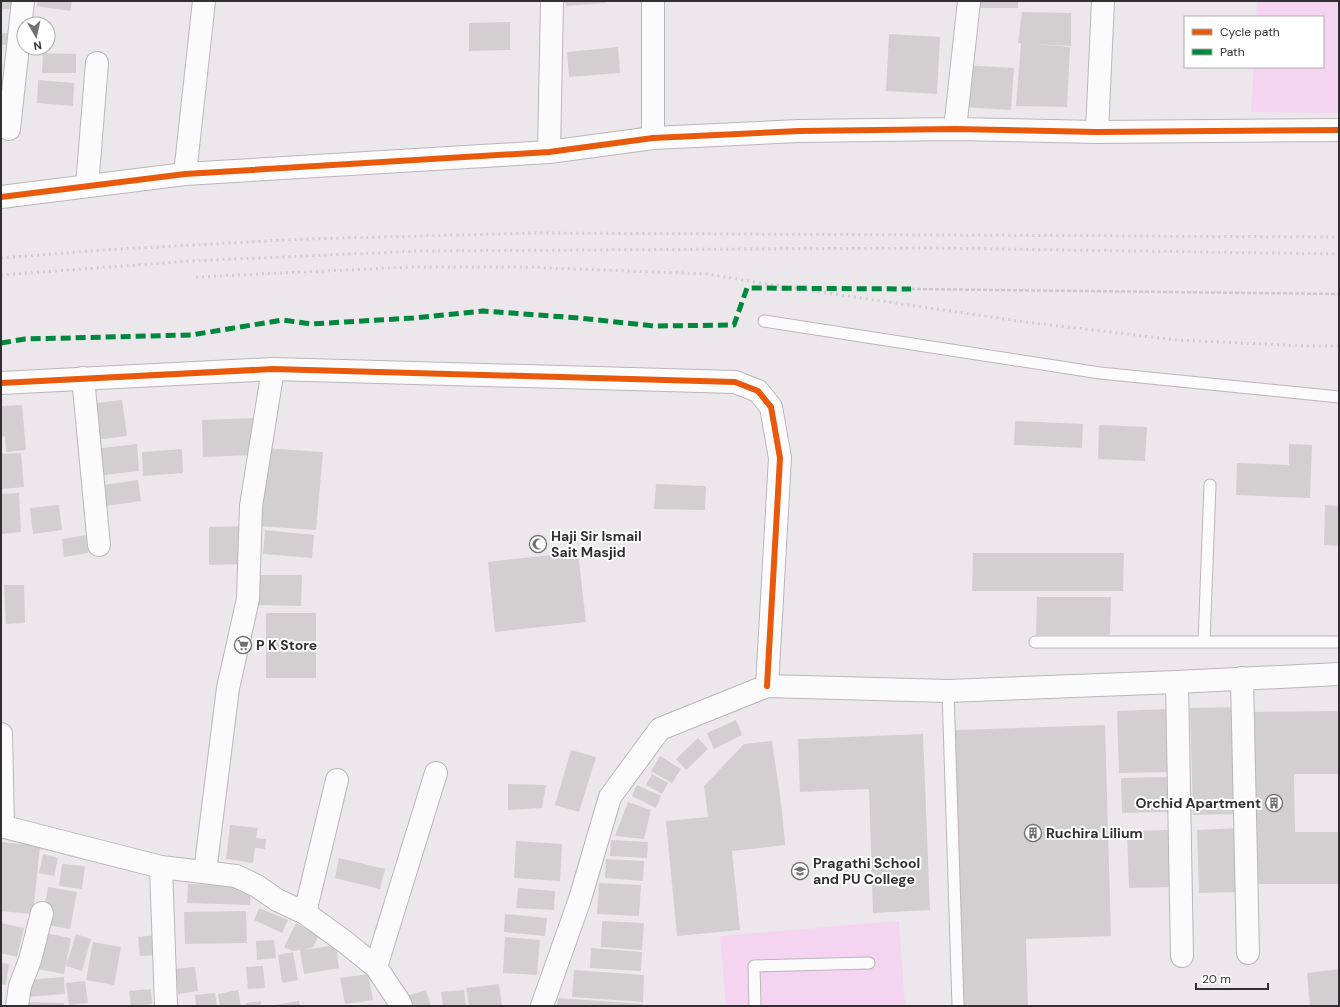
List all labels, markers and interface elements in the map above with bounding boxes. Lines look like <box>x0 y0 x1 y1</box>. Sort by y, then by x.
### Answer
north arrow <box>16 16 56 56</box>
legend <box>1184 16 1324 68</box>
text: Cycle path <box>1220 24 1280 40</box>
text: N <box>33 38 43 53</box>
text: Path <box>1220 44 1245 60</box>
place label: Haji Sir Ismail Sait Masjid <box>551 527 642 561</box>
mosque icon: Haji Sir Ismail Sait Masjid <box>528 534 548 554</box>
supermarket icon: P K Store <box>233 635 253 655</box>
place label: P K Store <box>256 636 317 654</box>
building icon: Orchid Apartment <box>1264 793 1284 813</box>
place label: Orchid Apartment <box>1136 794 1261 812</box>
building icon: Ruchira Lilium <box>1023 823 1043 843</box>
place label: Ruchira Lilium <box>1046 824 1143 842</box>
place label: Pragathi School and PU College <box>813 854 920 888</box>
school or university icon: Pragathi School and PU College <box>790 861 810 881</box>
scale bar <box>1196 965 1268 991</box>
text: 20 m <box>1202 971 1231 987</box>

